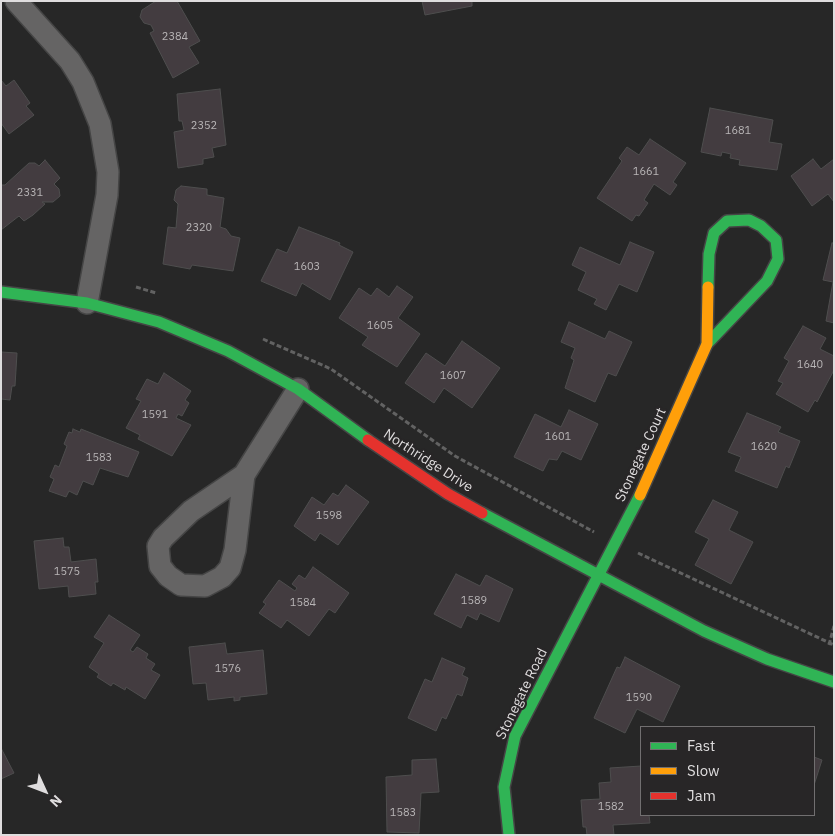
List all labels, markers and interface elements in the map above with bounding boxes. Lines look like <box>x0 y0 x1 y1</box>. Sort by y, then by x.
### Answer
house number: 2384 <box>162 30 188 44</box>
house number: 2352 <box>191 119 217 133</box>
house number: 1681 <box>725 124 751 138</box>
house number: 1661 <box>633 165 659 179</box>
house number: 2331 <box>17 186 43 200</box>
house number: 2320 <box>186 221 212 235</box>
house number: 1603 <box>294 260 320 274</box>
house number: 1605 <box>367 319 393 333</box>
house number: 1640 <box>797 358 823 372</box>
house number: 1607 <box>440 369 466 383</box>
street label: Stonegate Court <box>612 405 670 505</box>
house number: 1591 <box>142 408 168 422</box>
street label: Northridge Drive <box>380 426 476 496</box>
house number: 1601 <box>545 430 571 444</box>
house number: 1620 <box>751 440 777 454</box>
house number: 1583 <box>86 451 112 465</box>
house number: 1598 <box>316 509 342 523</box>
house number: 1575 <box>54 565 80 579</box>
house number: 1589 <box>461 594 487 608</box>
house number: 1584 <box>290 596 316 610</box>
street label: Stonegate Road <box>493 646 551 742</box>
house number: 1576 <box>215 662 241 676</box>
house number: 1590 <box>626 691 652 705</box>
legend <box>640 726 815 816</box>
text: Fast <box>687 736 715 755</box>
text: Slow <box>687 761 720 780</box>
north arrow <box>20 766 70 816</box>
text: Jam <box>687 786 716 805</box>
text: N <box>46 791 66 811</box>
house number: 1582 <box>598 800 624 814</box>
house number: 1583 <box>390 806 416 820</box>

